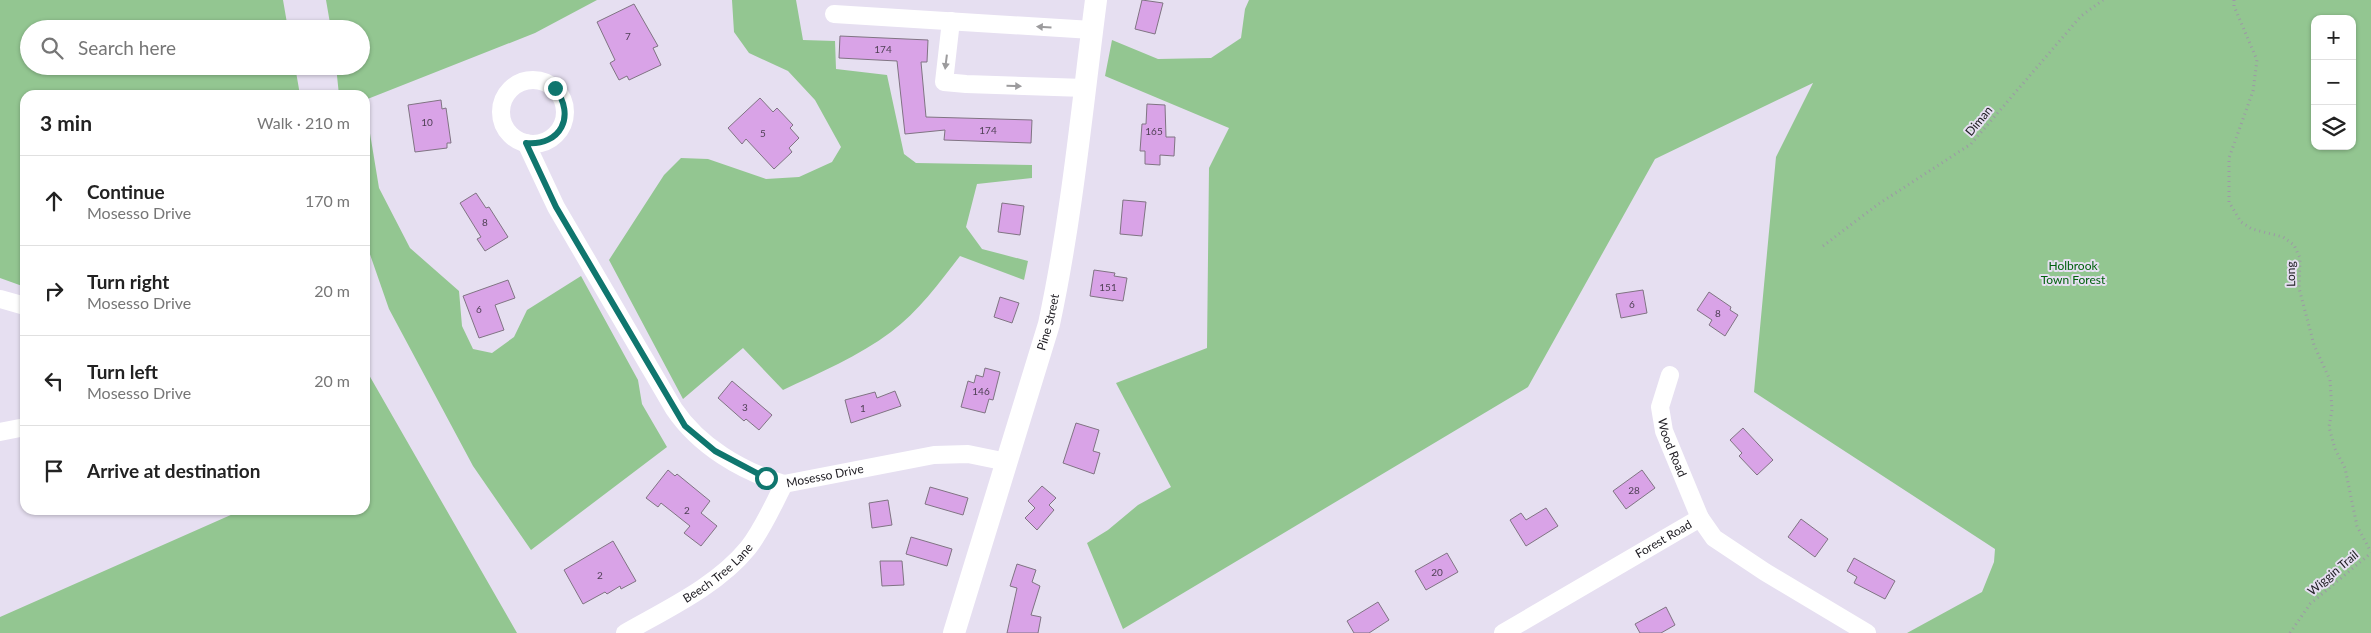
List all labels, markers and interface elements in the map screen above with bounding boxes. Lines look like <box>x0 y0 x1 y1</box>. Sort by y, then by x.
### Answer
map controls <box>2311 15 2356 150</box>
button: + <box>2311 15 2356 60</box>
search box <box>20 20 370 75</box>
one-way arrow <box>1035 22 1051 30</box>
house number: 7 <box>625 30 631 42</box>
icon: search <box>38 34 66 62</box>
text: Search here <box>78 36 176 59</box>
house number: 174 <box>874 43 892 55</box>
one-way arrow <box>942 55 950 71</box>
button: − <box>2311 60 2356 105</box>
route end <box>544 77 567 100</box>
one-way arrow <box>1006 82 1022 90</box>
street label: Diman <box>1962 103 1995 139</box>
button: layers <box>2311 105 2356 150</box>
text: 3 min <box>40 110 92 135</box>
text: Walk · 210 m <box>257 113 350 132</box>
house number: 10 <box>421 116 433 128</box>
house number: 174 <box>979 124 997 136</box>
house number: 165 <box>1145 125 1163 137</box>
house number: 5 <box>760 127 766 139</box>
text: Continue <box>87 180 165 203</box>
icon: ahead <box>40 187 68 215</box>
text: 170 m <box>305 191 350 210</box>
text: Mosesso Drive <box>87 203 191 222</box>
house number: 8 <box>482 216 488 228</box>
park label: Holbrook Town Forest <box>2041 258 2106 287</box>
street label: Long <box>2283 261 2298 287</box>
text: Turn right <box>87 270 169 293</box>
icon: right <box>40 277 68 305</box>
text: 20 m <box>314 281 350 300</box>
house number: 151 <box>1099 281 1117 293</box>
street label: Pine Street <box>1033 292 1062 352</box>
text: Mosesso Drive <box>87 293 191 312</box>
house number: 6 <box>1629 298 1635 310</box>
house number: 6 <box>476 303 482 315</box>
house number: 8 <box>1715 307 1721 319</box>
text: Turn left <box>87 360 158 383</box>
icon: left <box>40 367 68 395</box>
text: 20 m <box>314 371 350 390</box>
text: Mosesso Drive <box>87 383 191 402</box>
house number: 146 <box>972 385 990 397</box>
house number: 3 <box>742 401 748 413</box>
house number: 1 <box>860 402 866 414</box>
street label: Wood Road <box>1655 417 1690 479</box>
icon: arrive <box>40 457 68 485</box>
text: Arrive at destination <box>87 459 260 482</box>
street label: Mosesso Drive <box>785 461 865 490</box>
route start <box>755 467 778 490</box>
house number: 28 <box>1628 484 1640 496</box>
house number: 2 <box>684 504 690 516</box>
street label: Forest Road <box>1632 516 1694 561</box>
street label: Beech Tree Lane <box>680 540 756 606</box>
street label: Wiggin Trail <box>2304 547 2361 598</box>
house number: 20 <box>1431 566 1443 578</box>
house number: 2 <box>597 569 603 581</box>

